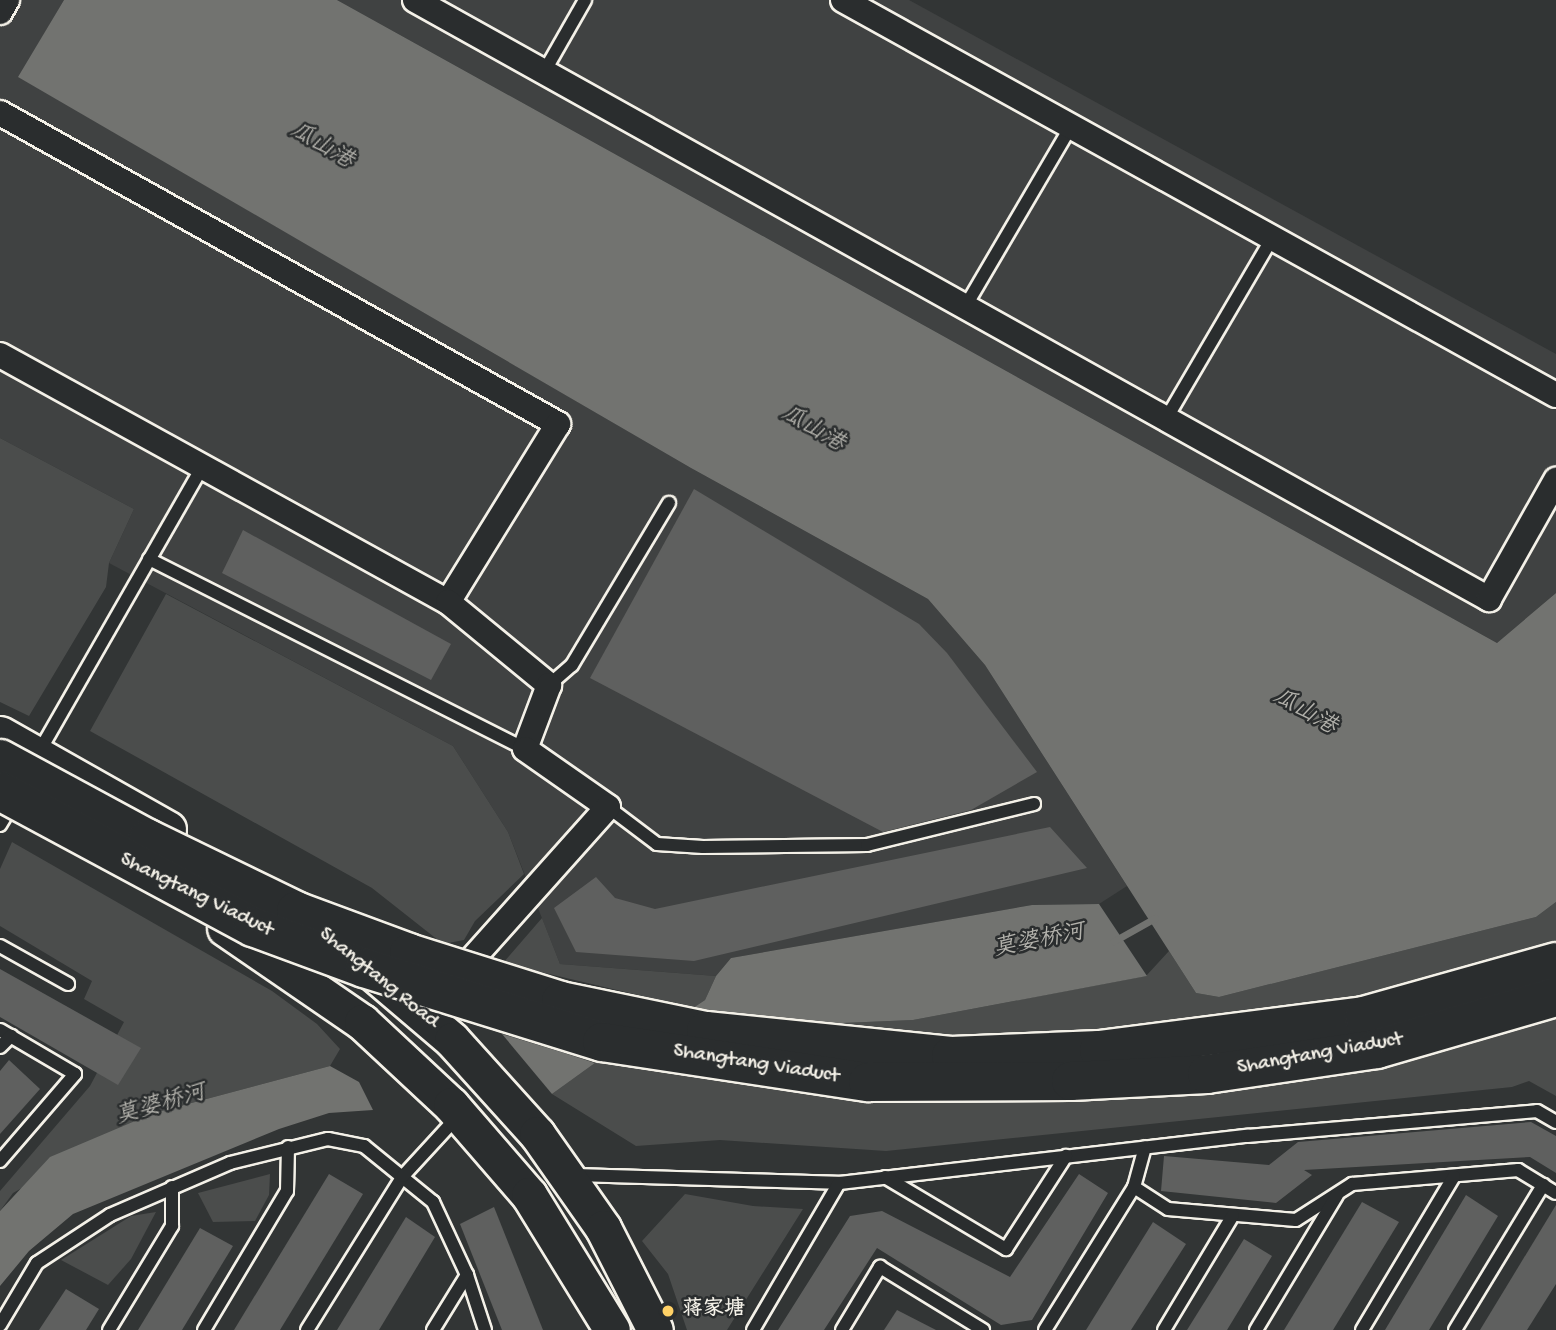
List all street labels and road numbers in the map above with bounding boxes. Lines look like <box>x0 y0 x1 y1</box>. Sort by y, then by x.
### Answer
street label: Shangtang Viaduct <box>115 848 277 944</box>
street label: Shangtang Road <box>313 923 443 1035</box>
street label: Shangtang Viaduct <box>1235 1028 1405 1082</box>
street label: Shangtang Viaduct <box>671 1039 841 1091</box>

